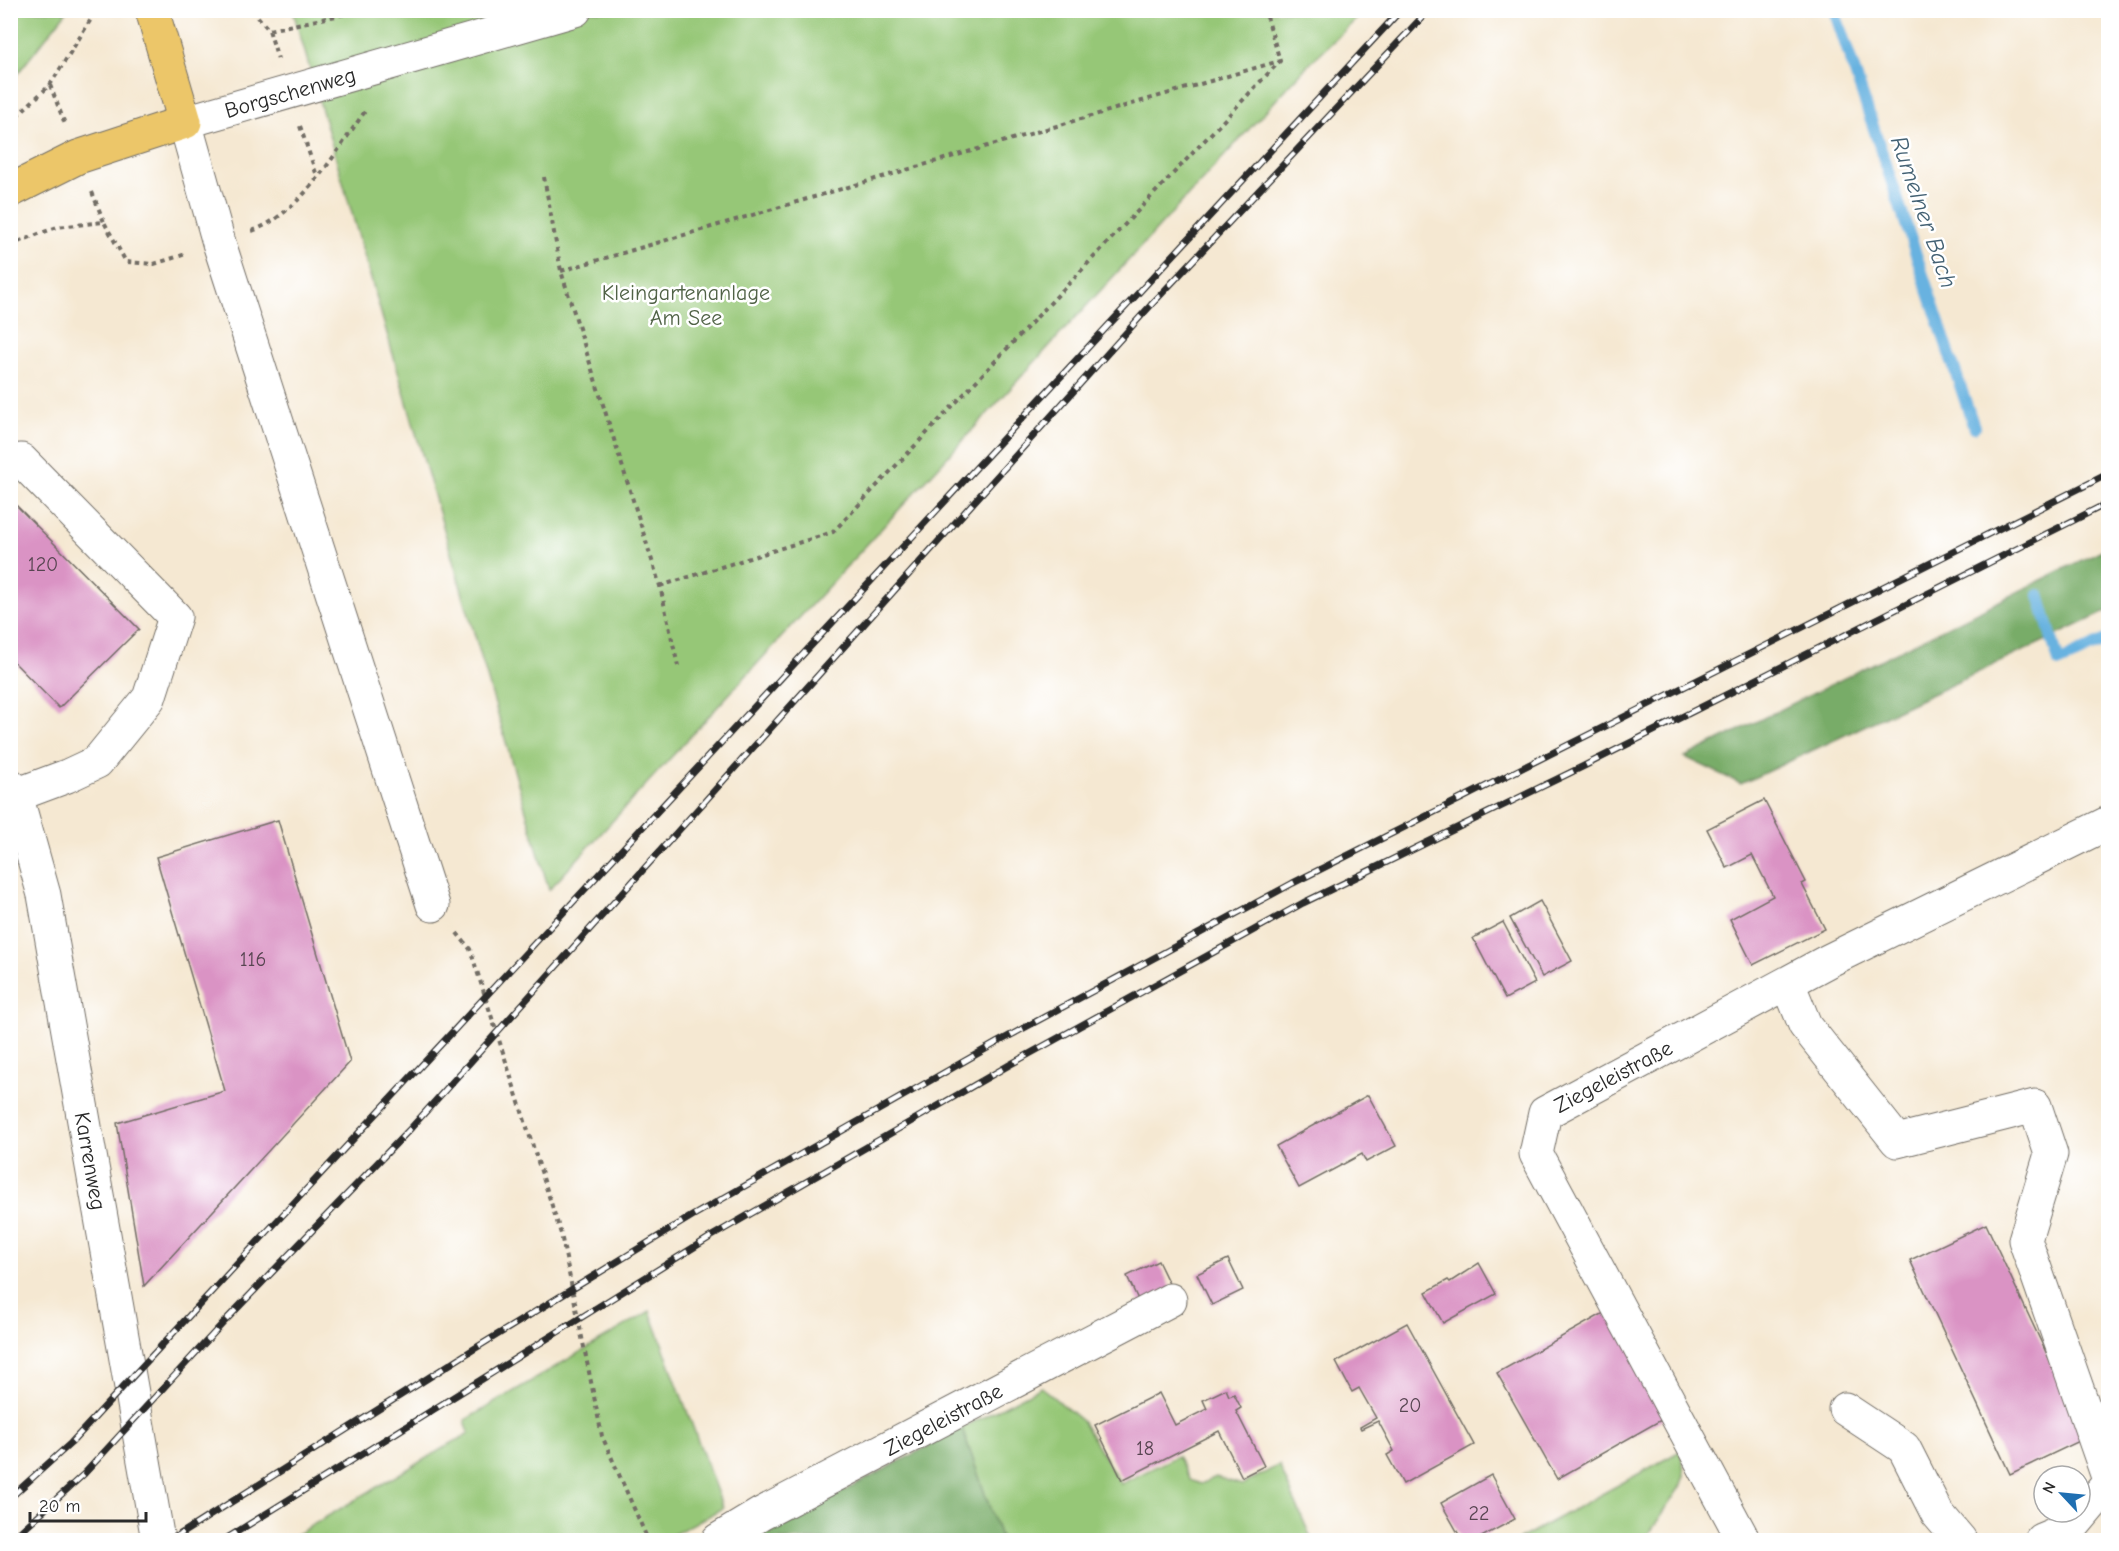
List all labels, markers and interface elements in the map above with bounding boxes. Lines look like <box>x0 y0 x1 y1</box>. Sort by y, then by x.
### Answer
street label: Borgschenweg <box>222 62 359 124</box>
water label: Rumelner Bach <box>1885 132 1963 292</box>
park label: Kleingartenanlage Am See <box>602 280 770 331</box>
house number: 120 <box>28 553 58 576</box>
house number: 116 <box>240 948 266 971</box>
street label: Ziegeleistraße <box>1550 1035 1677 1119</box>
street label: Karrenweg <box>69 1110 111 1212</box>
street label: Ziegeleistraße <box>880 1378 1007 1462</box>
house number: 20 <box>1399 1394 1421 1417</box>
house number: 18 <box>1136 1437 1154 1460</box>
north arrow <box>2032 1464 2092 1524</box>
text: N <box>2039 1479 2060 1496</box>
scale bar <box>30 1485 146 1523</box>
text: 20 m <box>39 1496 80 1517</box>
house number: 22 <box>1469 1502 1489 1525</box>

